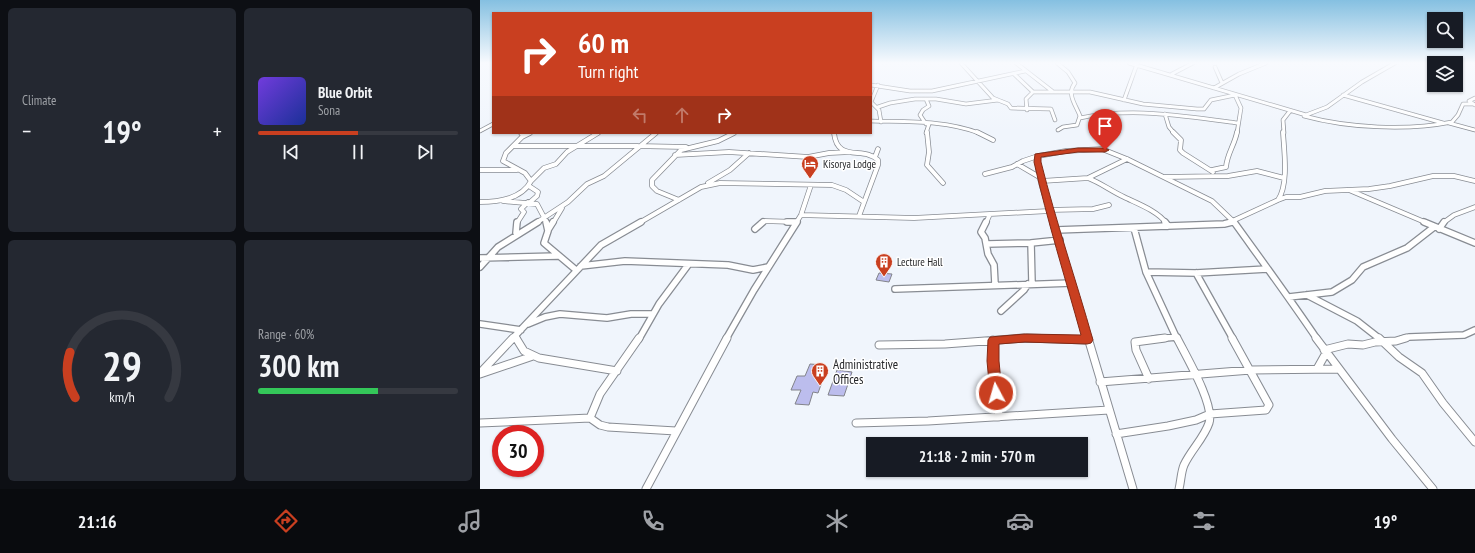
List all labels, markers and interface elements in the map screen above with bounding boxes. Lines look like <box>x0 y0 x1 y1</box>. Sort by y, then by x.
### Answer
map controls <box>1427 12 1463 92</box>
button: search <box>1427 12 1463 48</box>
text: 60 m <box>578 24 629 61</box>
icon: right <box>512 28 564 80</box>
button: layers <box>1427 56 1463 92</box>
text: Turn right <box>578 60 638 83</box>
text: Blue Orbit <box>318 83 372 102</box>
text: Climate <box>22 92 56 109</box>
text: Sona <box>318 102 340 119</box>
icon: left <box>629 104 651 126</box>
icon: ahead <box>671 104 693 126</box>
icon: right <box>713 104 735 126</box>
pin <box>1088 109 1122 150</box>
text: 19° <box>102 112 142 151</box>
icon: arrive <box>1094 115 1116 137</box>
text: − <box>22 117 31 145</box>
text: + <box>213 117 222 145</box>
icon: previous <box>280 141 302 163</box>
icon: pause <box>347 141 369 163</box>
icon: next <box>414 141 436 163</box>
hotel icon: Kisorya Lodge <box>800 154 820 179</box>
place label: Kisorya Lodge <box>823 157 877 171</box>
building icon: Lecture Hall <box>874 252 894 277</box>
place label: Lecture Hall <box>897 255 943 269</box>
text: Range · 60% <box>258 326 314 343</box>
text: 29 <box>102 339 142 392</box>
text: 300 km <box>258 346 339 385</box>
place label: Administrative Offices <box>833 356 898 388</box>
building icon: Administrative Offices <box>810 361 830 386</box>
position arrow <box>975 372 1017 414</box>
text: km/h <box>109 387 135 406</box>
speed limit sign: 30 <box>492 425 544 477</box>
text: 21:18 · 2 min · 570 m <box>919 447 1035 466</box>
icon: directions <box>272 507 300 535</box>
icon: music <box>456 507 484 535</box>
icon: phone <box>639 507 667 535</box>
icon: climate <box>823 507 851 535</box>
icon: car <box>1006 507 1034 535</box>
icon: filters <box>1190 507 1218 535</box>
text: 21:16 <box>78 510 117 533</box>
text: 19° <box>1373 510 1397 533</box>

